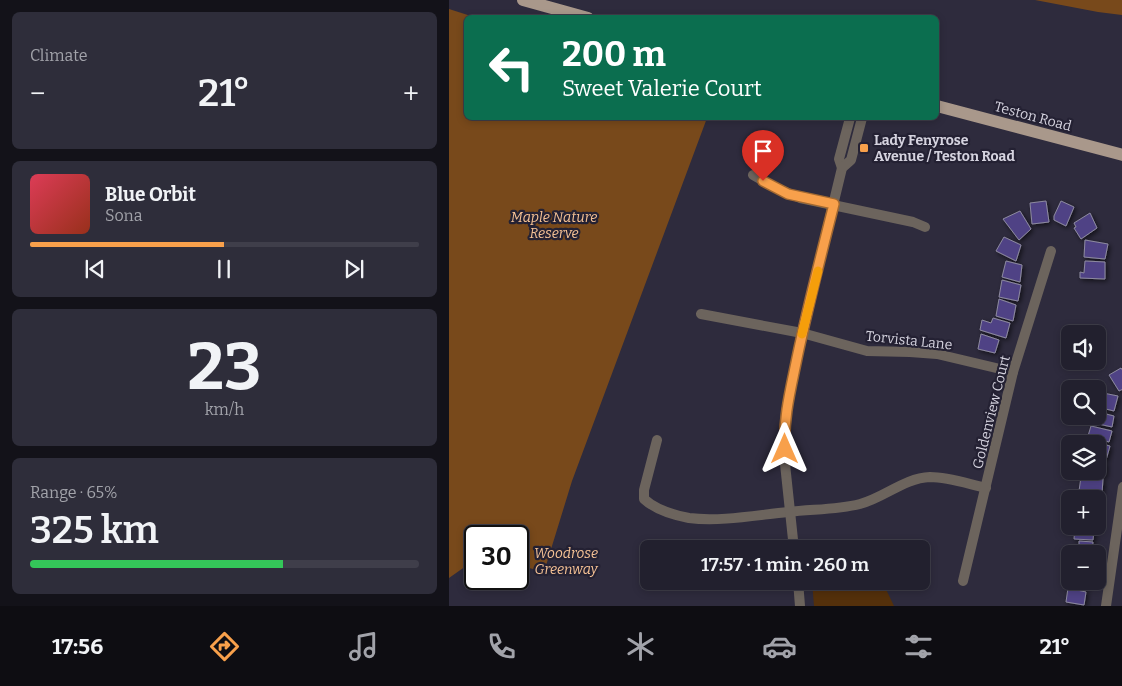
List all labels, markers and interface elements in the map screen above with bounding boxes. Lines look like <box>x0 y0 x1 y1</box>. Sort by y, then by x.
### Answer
text: 200 m <box>562 33 666 75</box>
icon: left <box>479 35 544 100</box>
text: Climate <box>30 46 88 65</box>
text: 21° <box>198 70 250 116</box>
text: Sweet Valerie Court <box>562 75 762 102</box>
text: − <box>30 77 45 110</box>
text: + <box>403 77 419 110</box>
street label: Teston Road <box>992 98 1073 135</box>
pin <box>742 130 784 181</box>
place label: Lady Fenyrose Avenue / Teston Road <box>874 132 1015 165</box>
icon: arrive <box>749 137 777 165</box>
marker: Lady Fenyrose Avenue / Teston Road <box>858 142 870 154</box>
text: Blue Orbit <box>105 183 196 206</box>
text: Sona <box>105 206 142 225</box>
park label: Maple Nature Reserve <box>511 209 597 242</box>
icon: previous <box>81 255 109 283</box>
icon: pause <box>210 255 238 283</box>
icon: next <box>340 255 368 283</box>
map controls <box>1061 325 1106 590</box>
button: sound <box>1061 325 1106 370</box>
street label: Torvista Lane <box>865 327 953 354</box>
text: 23 <box>187 328 262 406</box>
street label: Goldenview Court <box>969 354 1014 471</box>
button: search <box>1061 380 1106 425</box>
text: km/h <box>205 400 244 419</box>
position arrow <box>758 422 810 474</box>
button: layers <box>1061 435 1106 480</box>
text: Range · 65% <box>30 483 118 502</box>
button: + <box>1061 490 1106 535</box>
text: 325 km <box>30 507 159 553</box>
speed limit sign: 30 <box>464 525 529 590</box>
park label: Woodrose Greenway <box>534 545 598 578</box>
button: − <box>1061 545 1106 590</box>
text: 17:57 · 1 min · 260 m <box>701 553 869 576</box>
icon: directions <box>207 629 242 664</box>
icon: music <box>346 629 381 664</box>
icon: phone <box>484 629 519 664</box>
icon: climate <box>623 629 658 664</box>
icon: car <box>762 629 797 664</box>
icon: filters <box>901 629 936 664</box>
text: 17:56 <box>52 633 103 660</box>
text: 21° <box>1039 633 1070 660</box>

